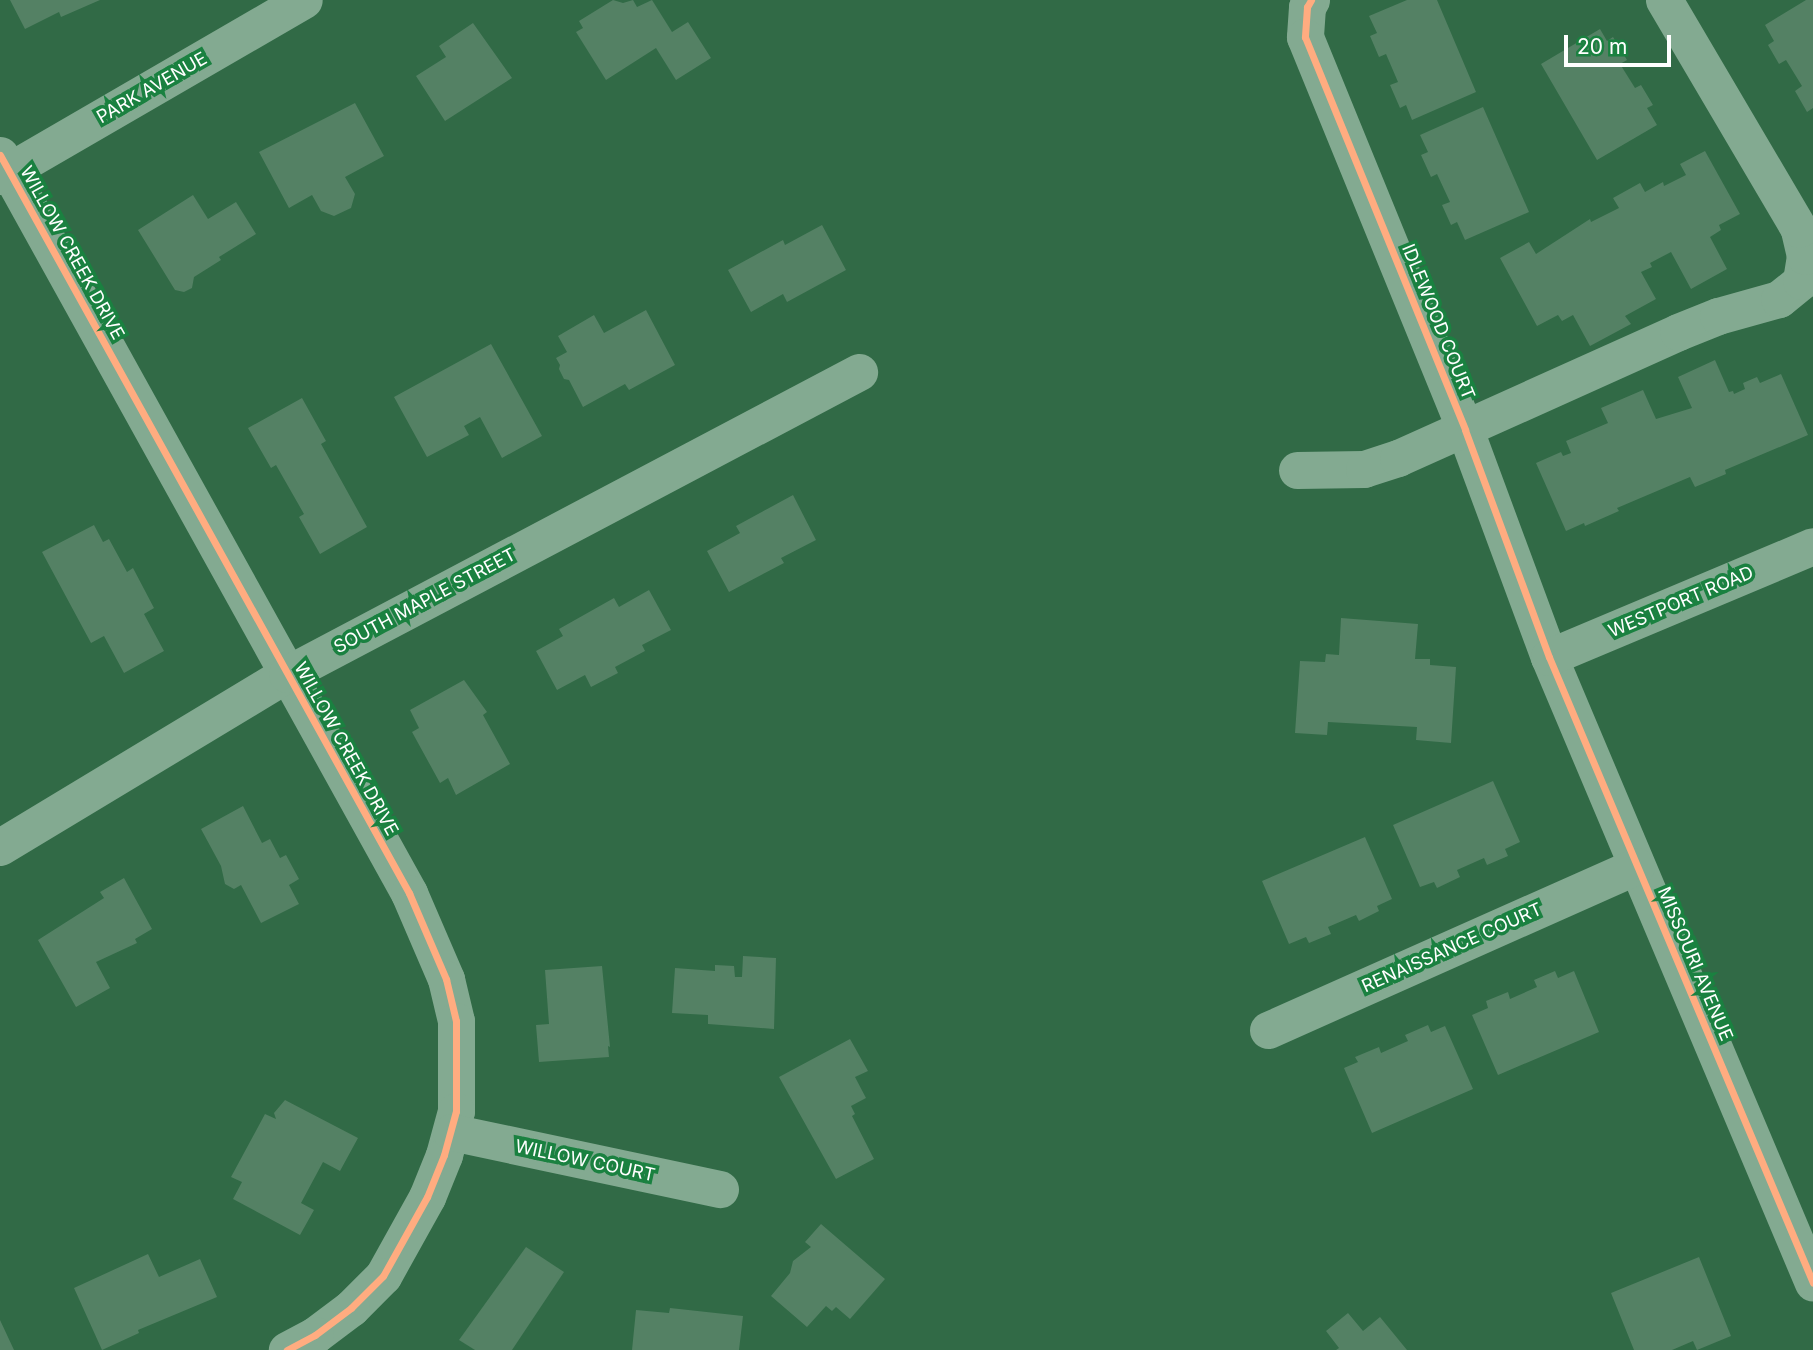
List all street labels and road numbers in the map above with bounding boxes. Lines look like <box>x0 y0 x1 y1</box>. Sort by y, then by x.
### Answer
street label: PARK AVENUE <box>93 48 211 128</box>
street label: WILLOW CREEK DRIVE <box>15 162 129 344</box>
street label: IDLEWOOD COURT <box>1397 241 1479 403</box>
street label: SOUTH MAPLE STREET <box>330 544 520 658</box>
street label: WESTPORT ROAD <box>1605 562 1757 642</box>
street label: WILLOW CREEK DRIVE <box>289 658 403 840</box>
street label: MISSOURI AVENUE <box>1653 884 1737 1044</box>
street label: RENAISSANCE COURT <box>1359 899 1545 997</box>
street label: WILLOW COURT <box>513 1136 657 1186</box>

